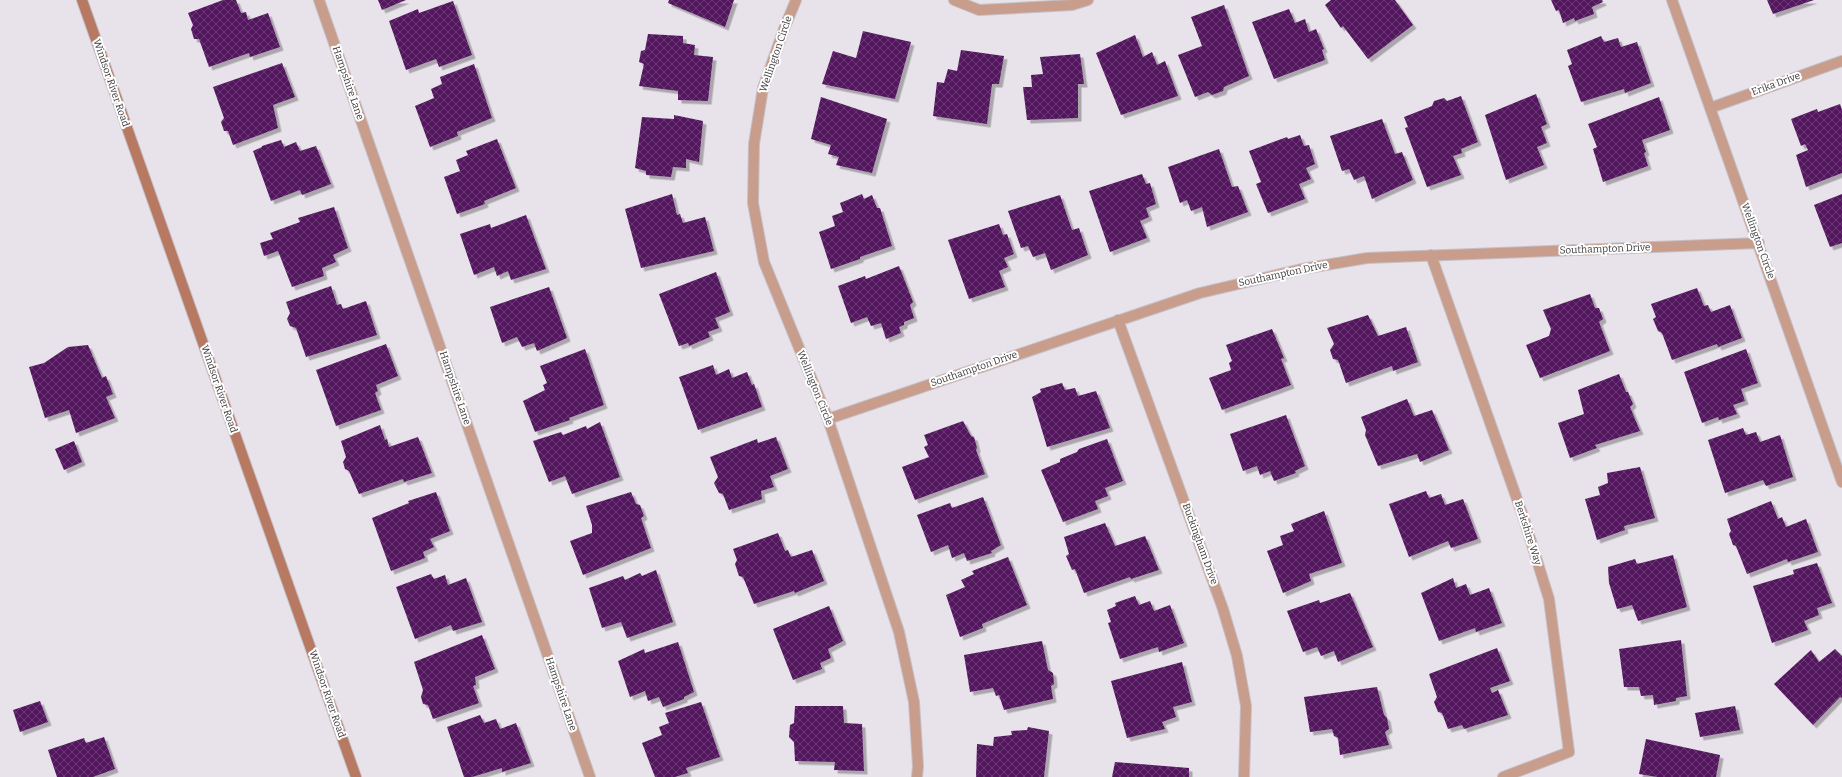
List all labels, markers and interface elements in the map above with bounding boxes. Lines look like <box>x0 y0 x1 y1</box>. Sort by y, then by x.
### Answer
street label: Wellington Circle <box>757 14 795 94</box>
street label: Windsor River Road <box>90 38 132 128</box>
street label: Hampshire Lane <box>330 45 366 121</box>
street label: Erika Drive <box>1750 70 1802 98</box>
street label: Wellington Circle <box>1739 201 1777 281</box>
street label: Southampton Drive <box>1559 241 1651 257</box>
street label: Southampton Drive <box>1237 259 1329 289</box>
street label: Windsor River Road <box>198 344 240 434</box>
street label: Wellington Circle <box>794 349 836 427</box>
street label: Southampton Drive <box>929 349 1019 389</box>
street label: Hampshire Lane <box>437 350 473 426</box>
street label: Berkshire Way <box>1512 499 1544 567</box>
street label: Buckingham Drive <box>1180 502 1220 586</box>
street label: Windsor River Road <box>306 649 348 739</box>
street label: Hampshire Lane <box>543 656 579 732</box>

